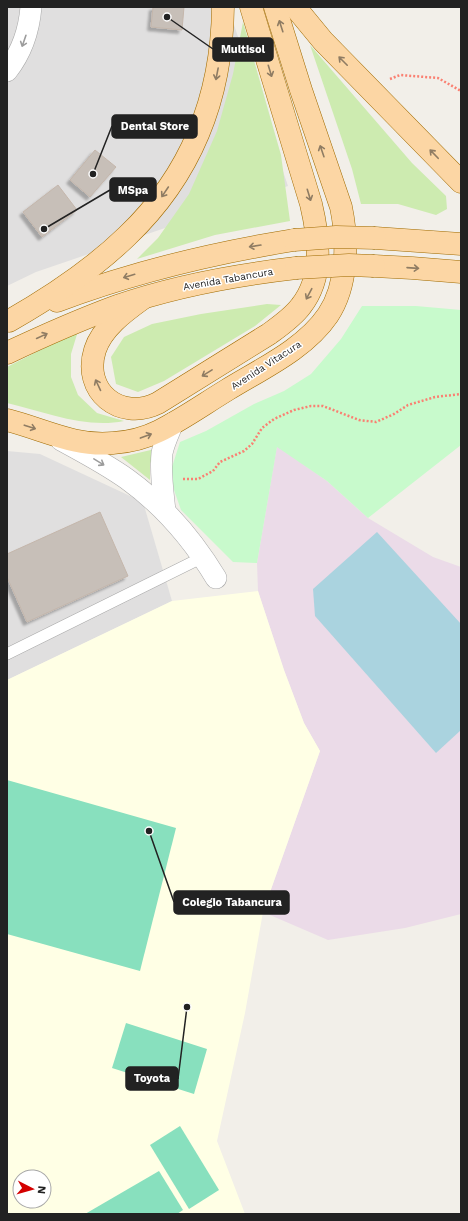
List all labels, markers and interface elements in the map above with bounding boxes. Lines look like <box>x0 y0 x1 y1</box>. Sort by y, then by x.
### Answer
one-way arrow <box>277 20 284 33</box>
one-way arrow <box>20 34 27 47</box>
callout: Multisol <box>213 38 273 61</box>
text: Multisol <box>221 43 266 56</box>
one-way arrow <box>338 57 348 66</box>
one-way arrow <box>267 65 275 77</box>
one-way arrow <box>213 67 221 80</box>
callout: Dental Store <box>112 115 197 138</box>
text: Dental Store <box>121 120 189 133</box>
one-way arrow <box>318 146 326 158</box>
one-way arrow <box>429 149 439 159</box>
callout: MSpa <box>110 178 156 201</box>
text: MSpa <box>118 184 149 197</box>
one-way arrow <box>161 186 169 197</box>
one-way arrow <box>306 189 313 202</box>
one-way arrow <box>249 242 262 250</box>
one-way arrow <box>406 264 419 271</box>
street label: Avenida Tabancura <box>182 266 274 292</box>
one-way arrow <box>123 273 136 280</box>
one-way arrow <box>304 288 312 300</box>
one-way arrow <box>36 332 48 339</box>
street label: Avenida Vitacura <box>229 338 303 392</box>
one-way arrow <box>201 369 213 377</box>
one-way arrow <box>93 379 101 391</box>
one-way arrow <box>24 424 37 431</box>
one-way arrow <box>140 431 152 439</box>
one-way arrow <box>93 458 105 466</box>
callout: Colegio Tabancura <box>174 891 289 914</box>
text: Colegio Tabancura <box>182 896 282 909</box>
callout: Toyota <box>126 1067 178 1090</box>
text: Toyota <box>134 1072 171 1085</box>
north arrow <box>12 1169 52 1209</box>
text: N <box>35 1185 48 1195</box>

